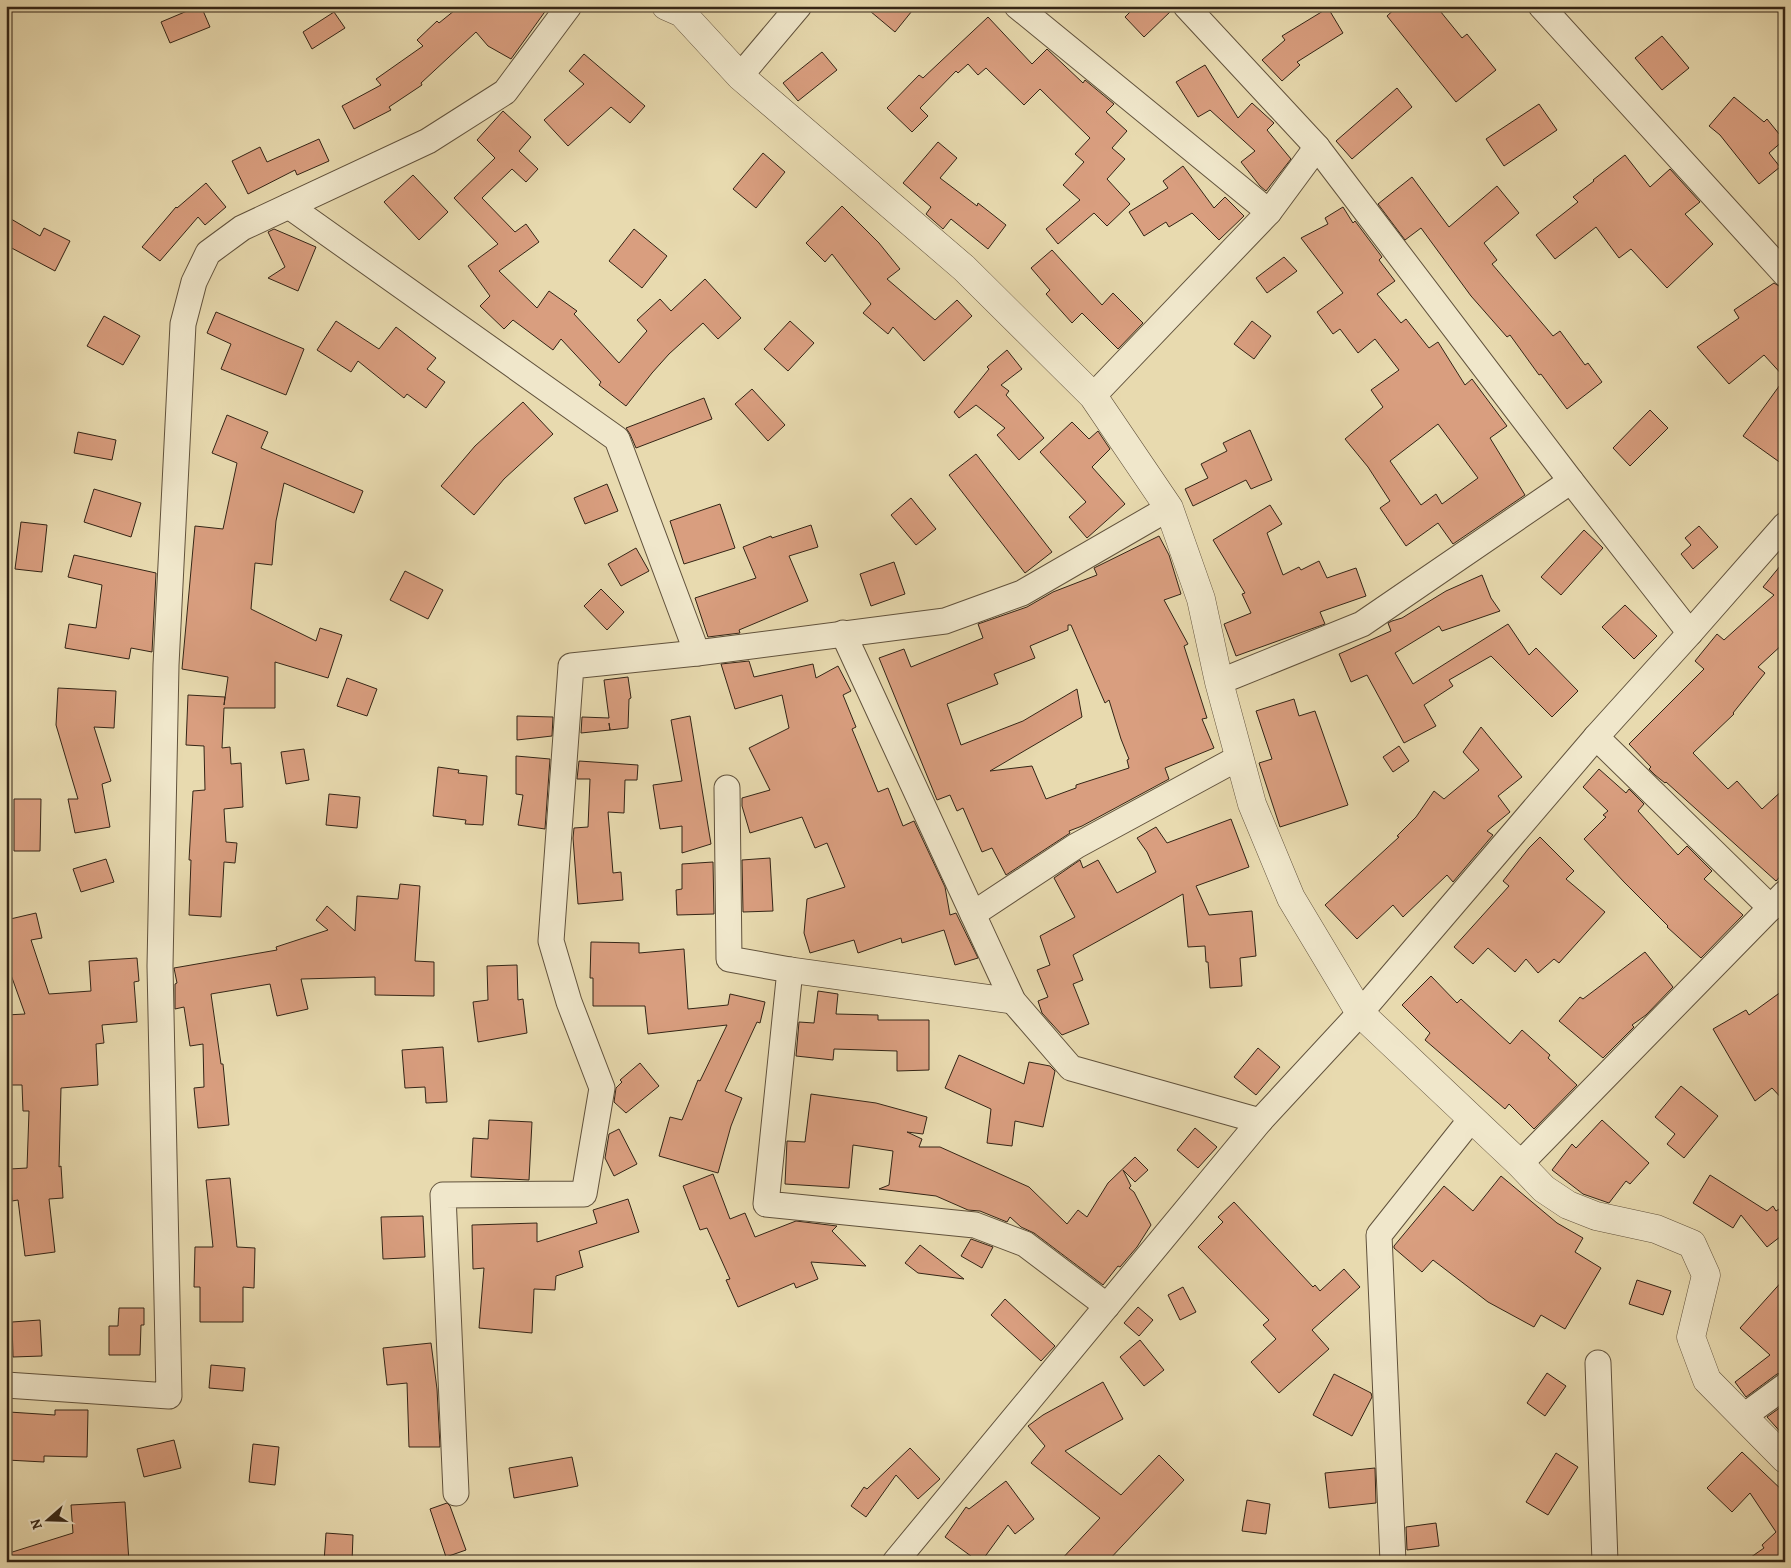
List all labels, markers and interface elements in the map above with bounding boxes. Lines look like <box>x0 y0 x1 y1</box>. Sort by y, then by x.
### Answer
north arrow <box>22 1496 72 1546</box>
text: N <box>26 1516 47 1532</box>

